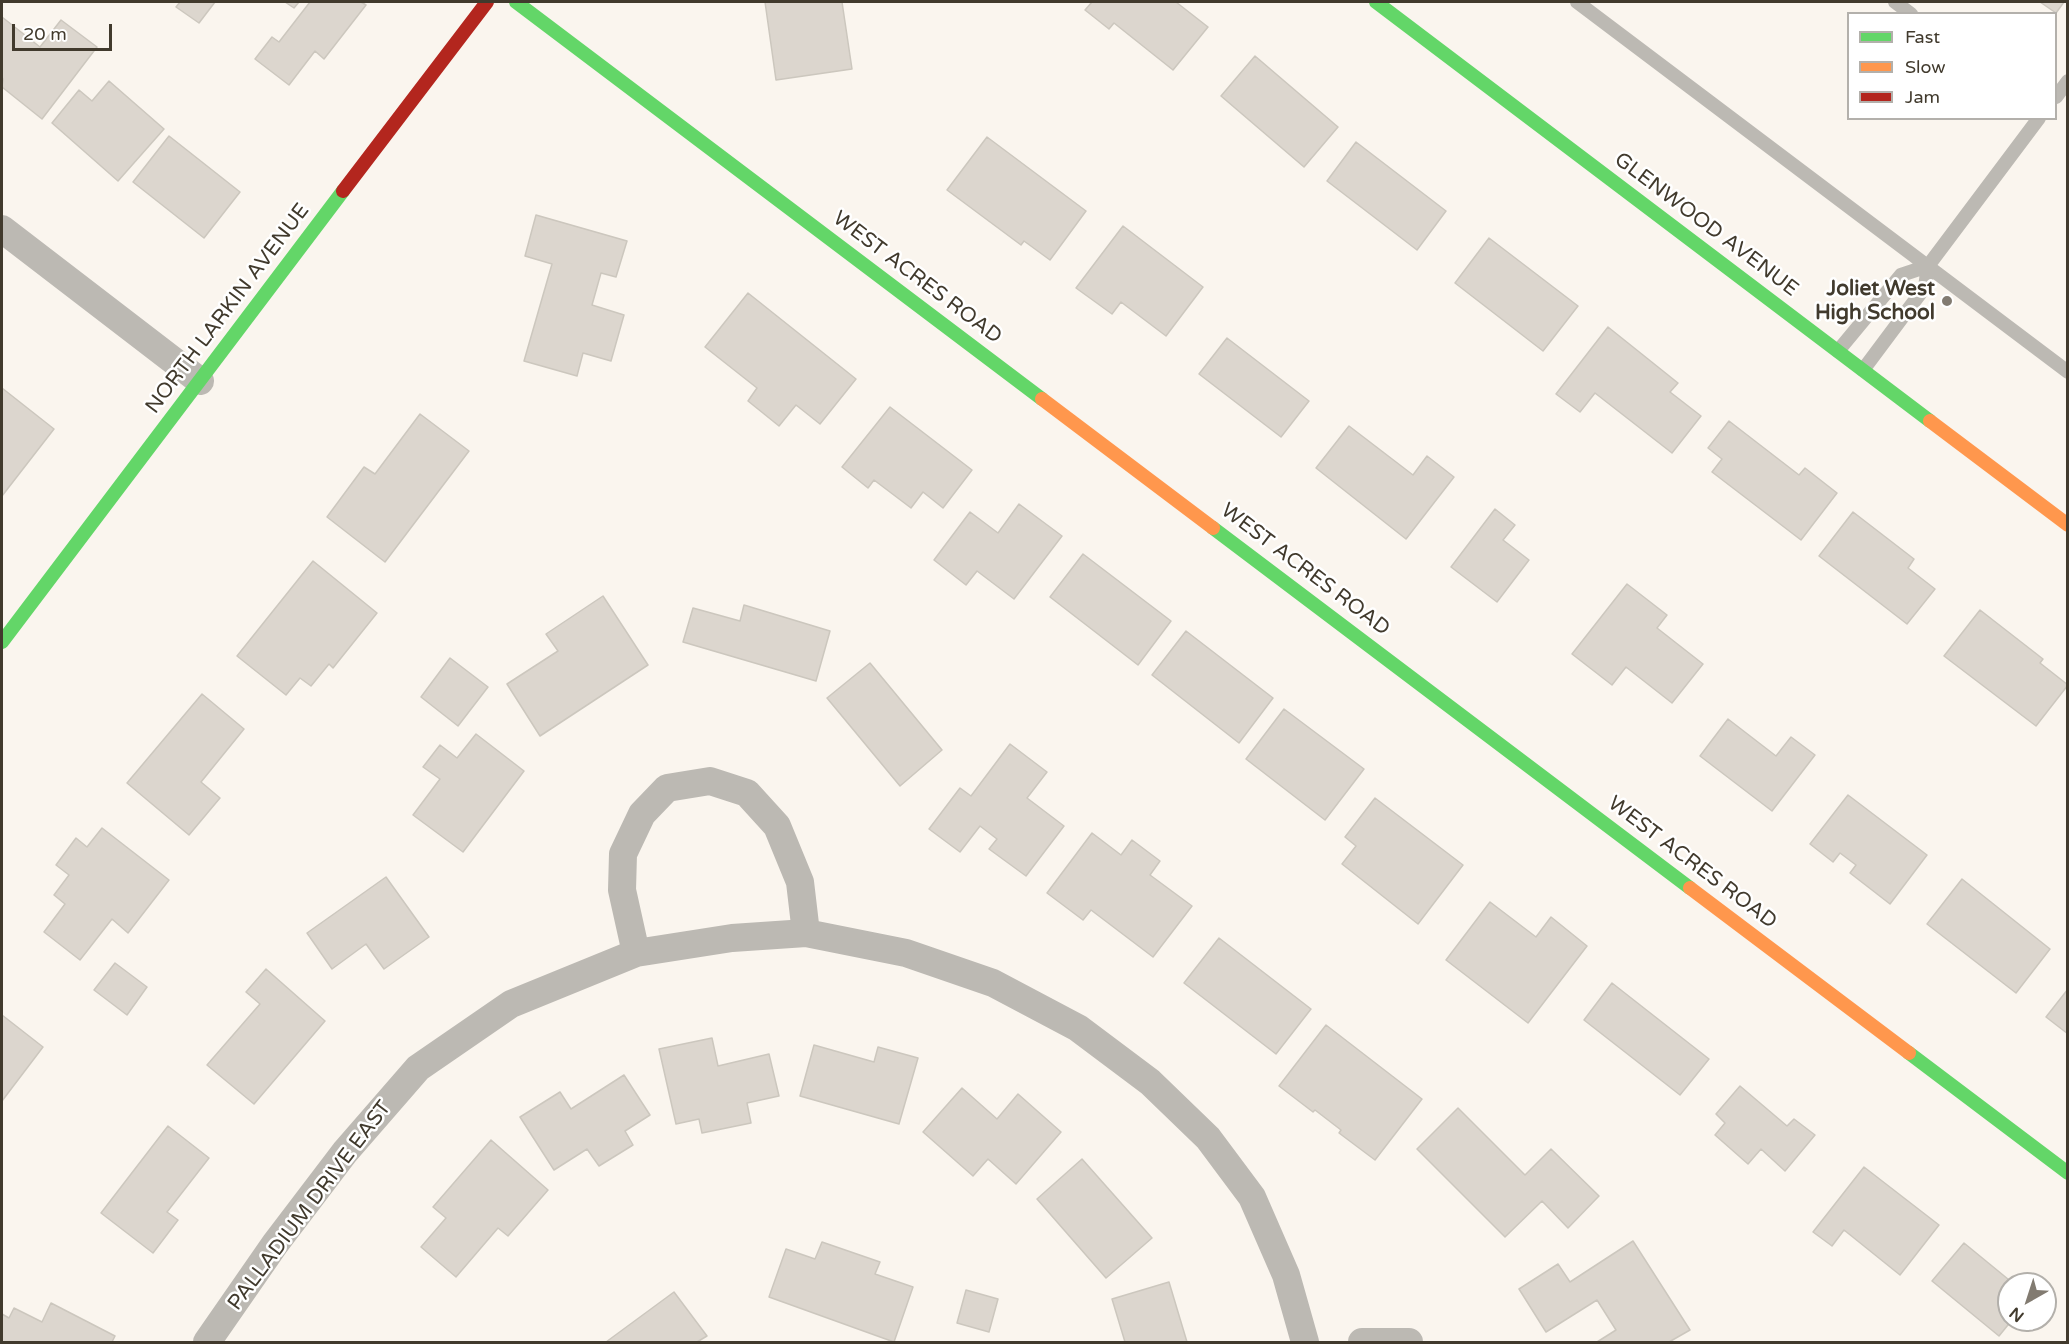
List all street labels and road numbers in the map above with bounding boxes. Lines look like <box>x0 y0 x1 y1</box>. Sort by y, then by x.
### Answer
street label: GLENWOOD AVENUE <box>1609 148 1803 302</box>
street label: NORTH LARKIN AVENUE <box>141 199 315 419</box>
street label: WEST ACRES ROAD <box>828 206 1006 350</box>
street label: WEST ACRES ROAD <box>1216 498 1394 642</box>
street label: WEST ACRES ROAD <box>1603 791 1781 935</box>
street label: PALLADIUM DRIVE EAST <box>223 1096 397 1316</box>

